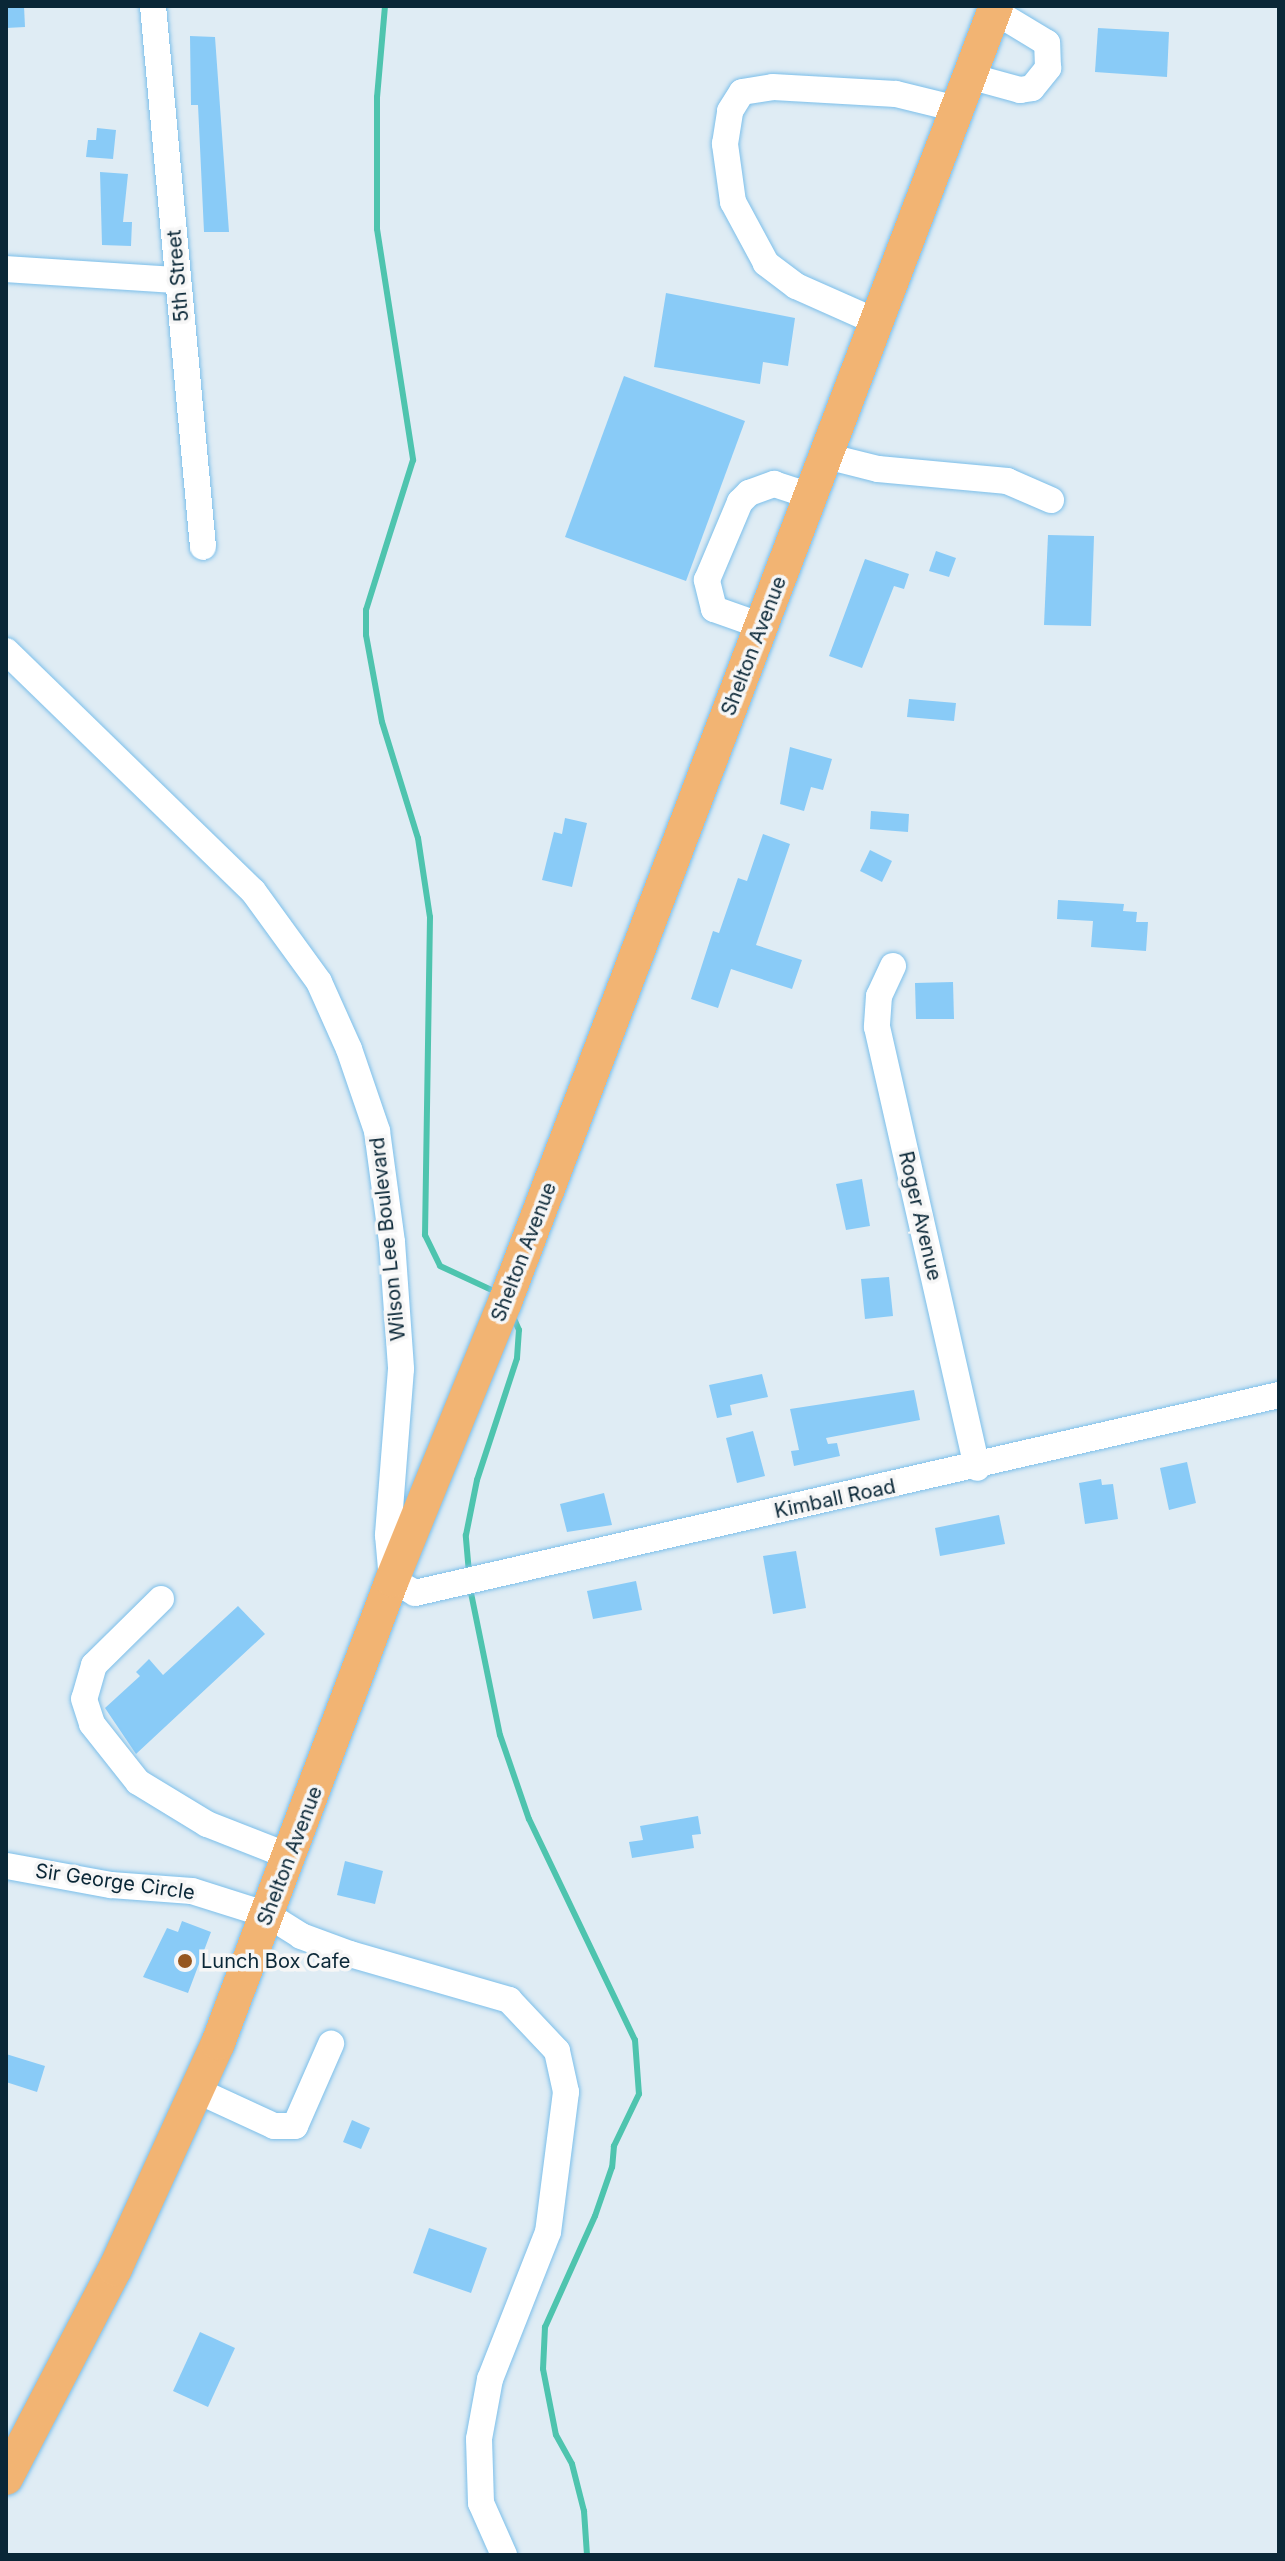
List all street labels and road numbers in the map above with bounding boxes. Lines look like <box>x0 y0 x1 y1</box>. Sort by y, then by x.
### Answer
street label: 5th Street <box>162 229 194 323</box>
street label: Shelton Avenue <box>716 573 792 719</box>
street label: Wilson Lee Boulevard <box>365 1136 411 1342</box>
street label: Roger Avenue <box>893 1149 947 1283</box>
street label: Shelton Avenue <box>486 1179 562 1325</box>
street label: Kimball Road <box>772 1474 898 1524</box>
street label: Shelton Avenue <box>252 1783 328 1929</box>
street label: Sir George Circle <box>34 1859 196 1905</box>

